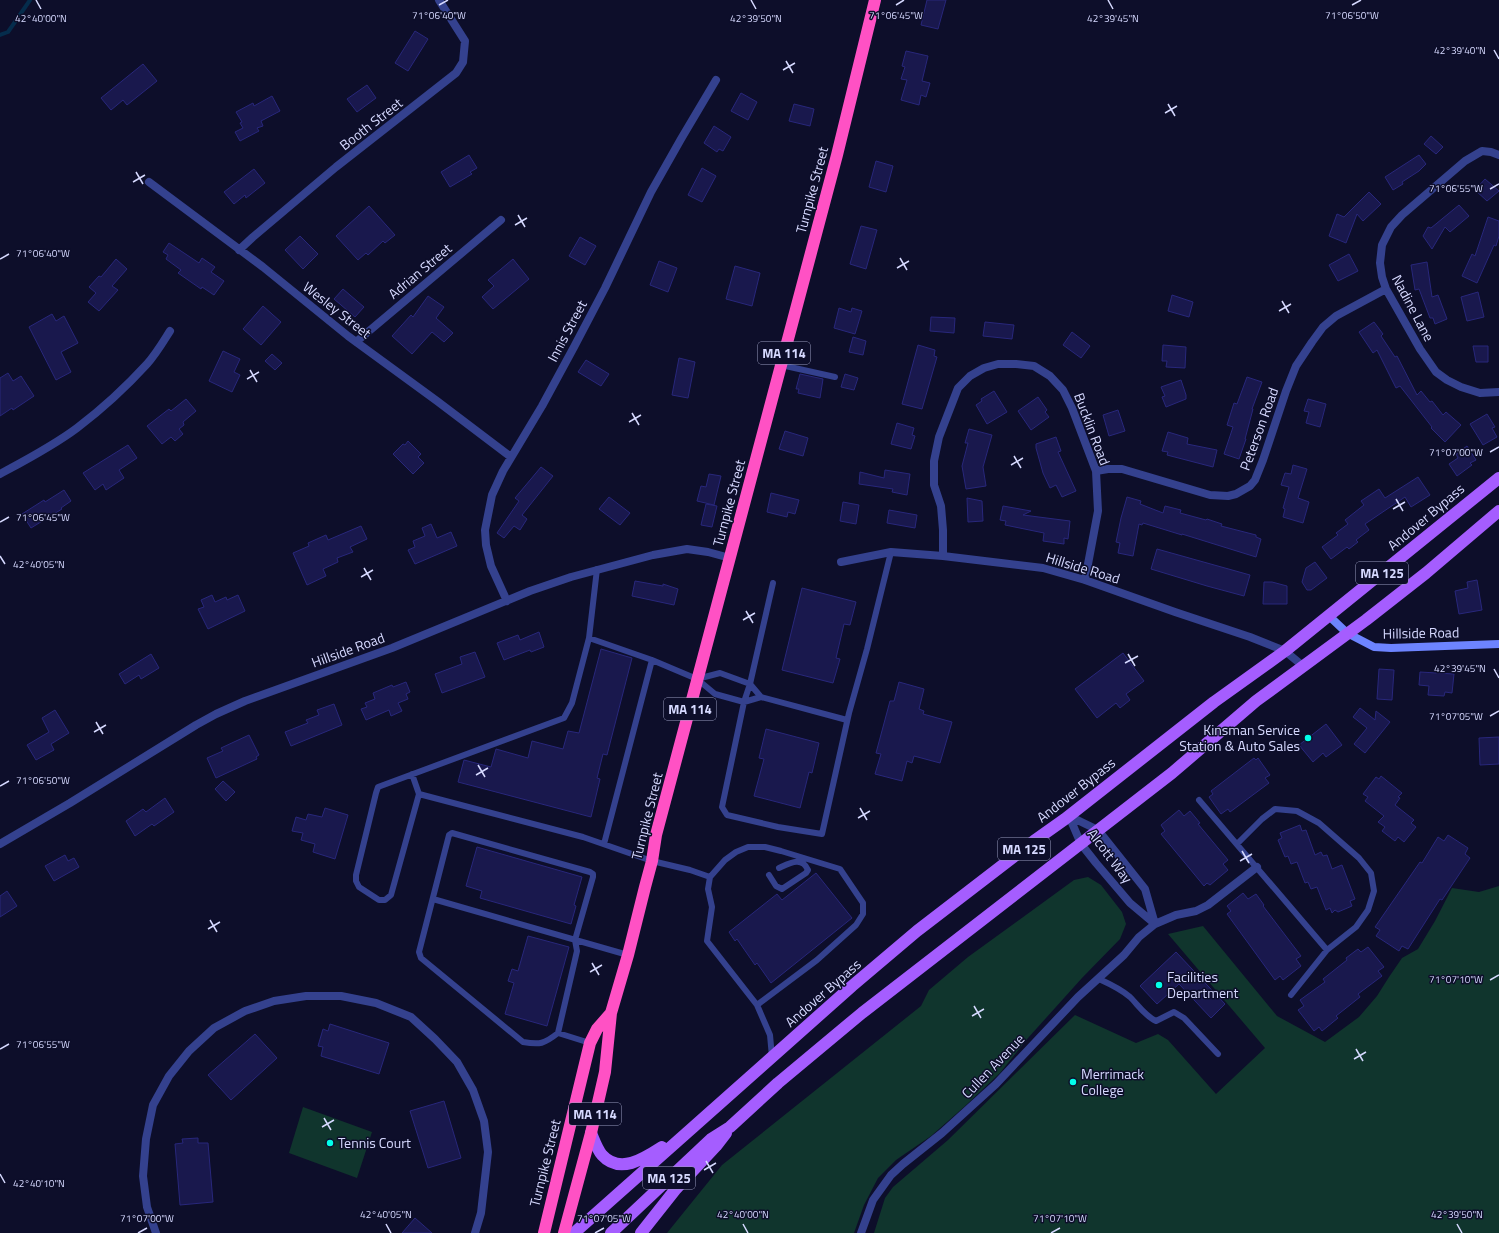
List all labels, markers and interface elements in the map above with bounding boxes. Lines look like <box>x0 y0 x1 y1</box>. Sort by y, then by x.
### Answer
text: 71°06'40"W <box>412 8 466 23</box>
text: 71°06'45"W <box>869 8 923 23</box>
text: 71°06'50"W <box>1325 8 1379 23</box>
text: 42°40'00"N <box>15 11 67 26</box>
text: 42°39'50"N <box>730 11 782 26</box>
text: 42°39'45"N <box>1087 11 1139 26</box>
text: 42°39'40"N <box>1434 43 1486 58</box>
street label: Booth Street <box>335 92 407 155</box>
street label: Turnpike Street <box>790 144 833 236</box>
text: 71°06'55"W <box>1429 181 1483 196</box>
street label: Adrian Street <box>383 238 456 303</box>
text: 71°06'40"W <box>16 246 70 261</box>
street label: Nadine Lane <box>1387 271 1440 345</box>
street label: Wesley Street <box>299 276 376 343</box>
street label: Innis Street <box>542 296 592 365</box>
road number: MA 114 <box>758 342 810 364</box>
street label: Peterson Road <box>1234 384 1283 473</box>
street label: Bucklin Road <box>1069 390 1116 468</box>
text: 71°07'00"W <box>1429 445 1483 460</box>
street label: Turnpike Street <box>707 457 750 549</box>
street label: Andover Bypass <box>1383 478 1469 555</box>
text: 71°06'45"W <box>16 510 70 525</box>
street label: Hillside Road <box>1044 546 1123 589</box>
text: 42°40'05"N <box>13 557 65 572</box>
road number: MA 125 <box>1356 562 1408 584</box>
street label: Hillside Road <box>1383 621 1459 644</box>
street label: Hillside Road <box>308 627 387 672</box>
text: 42°39'45"N <box>1434 661 1486 676</box>
road number: MA 114 <box>664 698 716 720</box>
text: 71°07'05"W <box>1429 709 1483 724</box>
place label: Kinsman Service Station & Auto Sales <box>1179 719 1300 756</box>
marker: Kinsman Service Station & Auto Sales <box>1303 733 1313 743</box>
street label: Andover Bypass <box>1032 752 1120 827</box>
street label: Turnpike Street <box>626 770 668 862</box>
text: 71°06'50"W <box>16 773 70 788</box>
street label: Alcott Way <box>1083 824 1138 888</box>
road number: MA 125 <box>998 838 1050 860</box>
street label: Andover Bypass <box>780 954 865 1032</box>
place label: Facilities Department <box>1167 966 1238 1003</box>
text: 71°07'10"W <box>1429 972 1483 987</box>
marker: Facilities Department <box>1154 980 1164 990</box>
street label: Cullen Avenue <box>956 1029 1029 1103</box>
text: 71°06'55"W <box>16 1037 70 1052</box>
place label: Merrimack College <box>1081 1063 1144 1100</box>
marker: Merrimack College <box>1068 1077 1078 1087</box>
road number: MA 114 <box>569 1103 621 1125</box>
street label: Turnpike Street <box>524 1117 566 1209</box>
place label: Tennis Court <box>338 1132 411 1153</box>
marker: Tennis Court <box>325 1138 335 1148</box>
road number: MA 125 <box>643 1167 695 1189</box>
text: 42°40'10"N <box>13 1176 65 1191</box>
text: 42°40'05"N <box>360 1207 412 1222</box>
text: 42°40'00"N <box>717 1207 769 1222</box>
text: 42°39'50"N <box>1431 1207 1483 1222</box>
text: 71°07'00"W <box>120 1211 174 1226</box>
text: 71°07'05"W <box>577 1211 631 1226</box>
text: 71°07'10"W <box>1033 1211 1087 1226</box>

